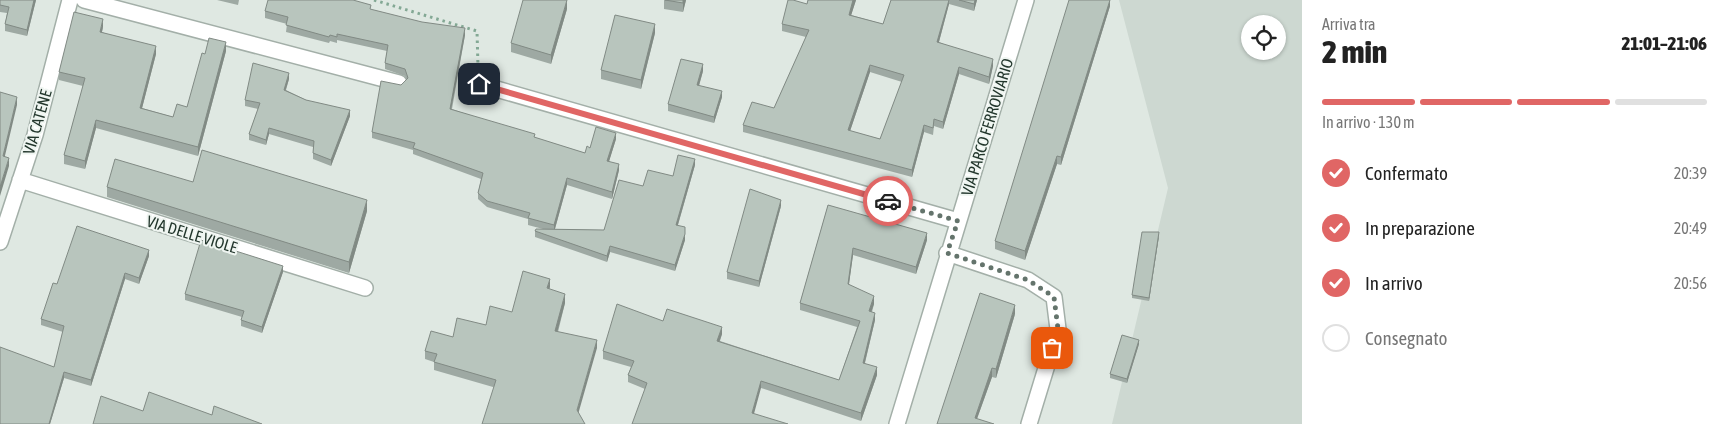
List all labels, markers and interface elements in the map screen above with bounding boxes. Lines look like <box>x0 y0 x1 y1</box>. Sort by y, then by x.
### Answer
map controls <box>1241 15 1286 60</box>
button: locate <box>1241 15 1286 60</box>
text: Arriva tra <box>1322 15 1375 33</box>
text: 21:01–21:06 <box>1621 32 1707 54</box>
text: 2 min <box>1322 33 1387 70</box>
street label: VIA PARCO FERROVIARIO <box>958 56 1016 198</box>
pin <box>458 63 500 105</box>
icon: home <box>465 70 493 98</box>
street label: VIA CATENE <box>19 87 55 156</box>
text: In arrivo · 130 m <box>1322 113 1415 131</box>
icon: check <box>1322 159 1350 187</box>
text: Confermato <box>1365 162 1448 184</box>
text: 20:39 <box>1674 164 1707 182</box>
courier <box>863 176 913 226</box>
icon: car <box>874 187 902 215</box>
street label: VIA DELLE VIOLE <box>145 212 239 256</box>
icon: check <box>1322 214 1350 242</box>
text: In preparazione <box>1365 217 1475 239</box>
text: 20:49 <box>1674 219 1707 237</box>
icon: check <box>1322 269 1350 297</box>
text: In arrivo <box>1365 272 1423 294</box>
text: 20:56 <box>1674 274 1707 292</box>
pin <box>1031 327 1073 369</box>
text: Consegnato <box>1365 327 1447 349</box>
icon: bag <box>1038 334 1066 362</box>

